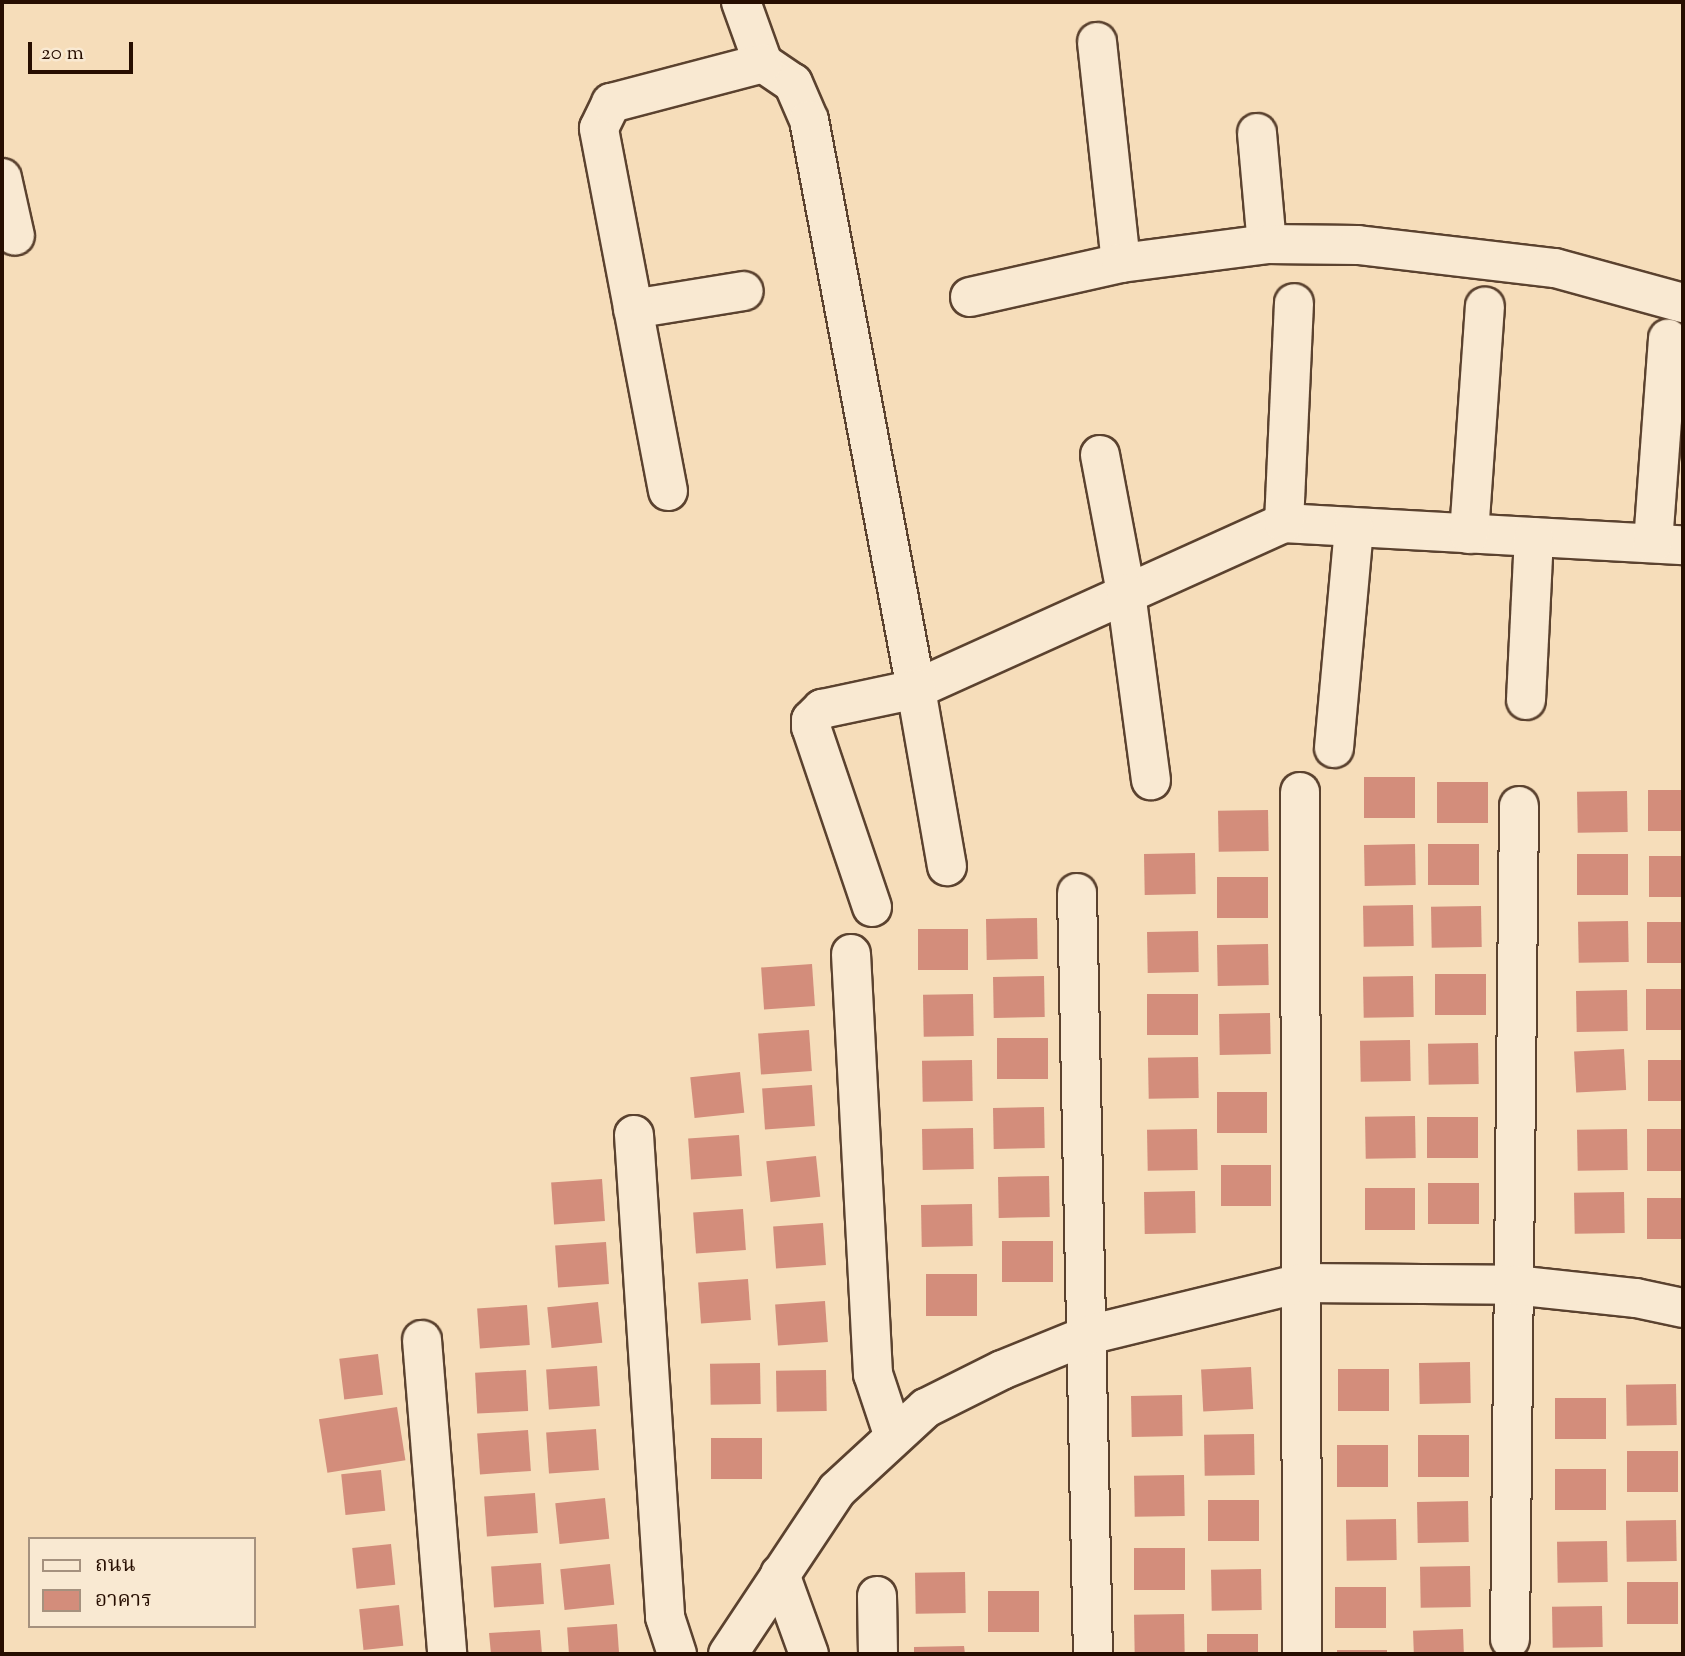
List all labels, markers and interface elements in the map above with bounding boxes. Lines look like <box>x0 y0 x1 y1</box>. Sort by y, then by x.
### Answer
scale bar <box>32 28 136 72</box>
text: 20 m <box>41 39 84 69</box>
legend <box>28 1537 256 1628</box>
text: ถนน <box>95 1551 136 1581</box>
text: อาคาร <box>95 1586 152 1616</box>

